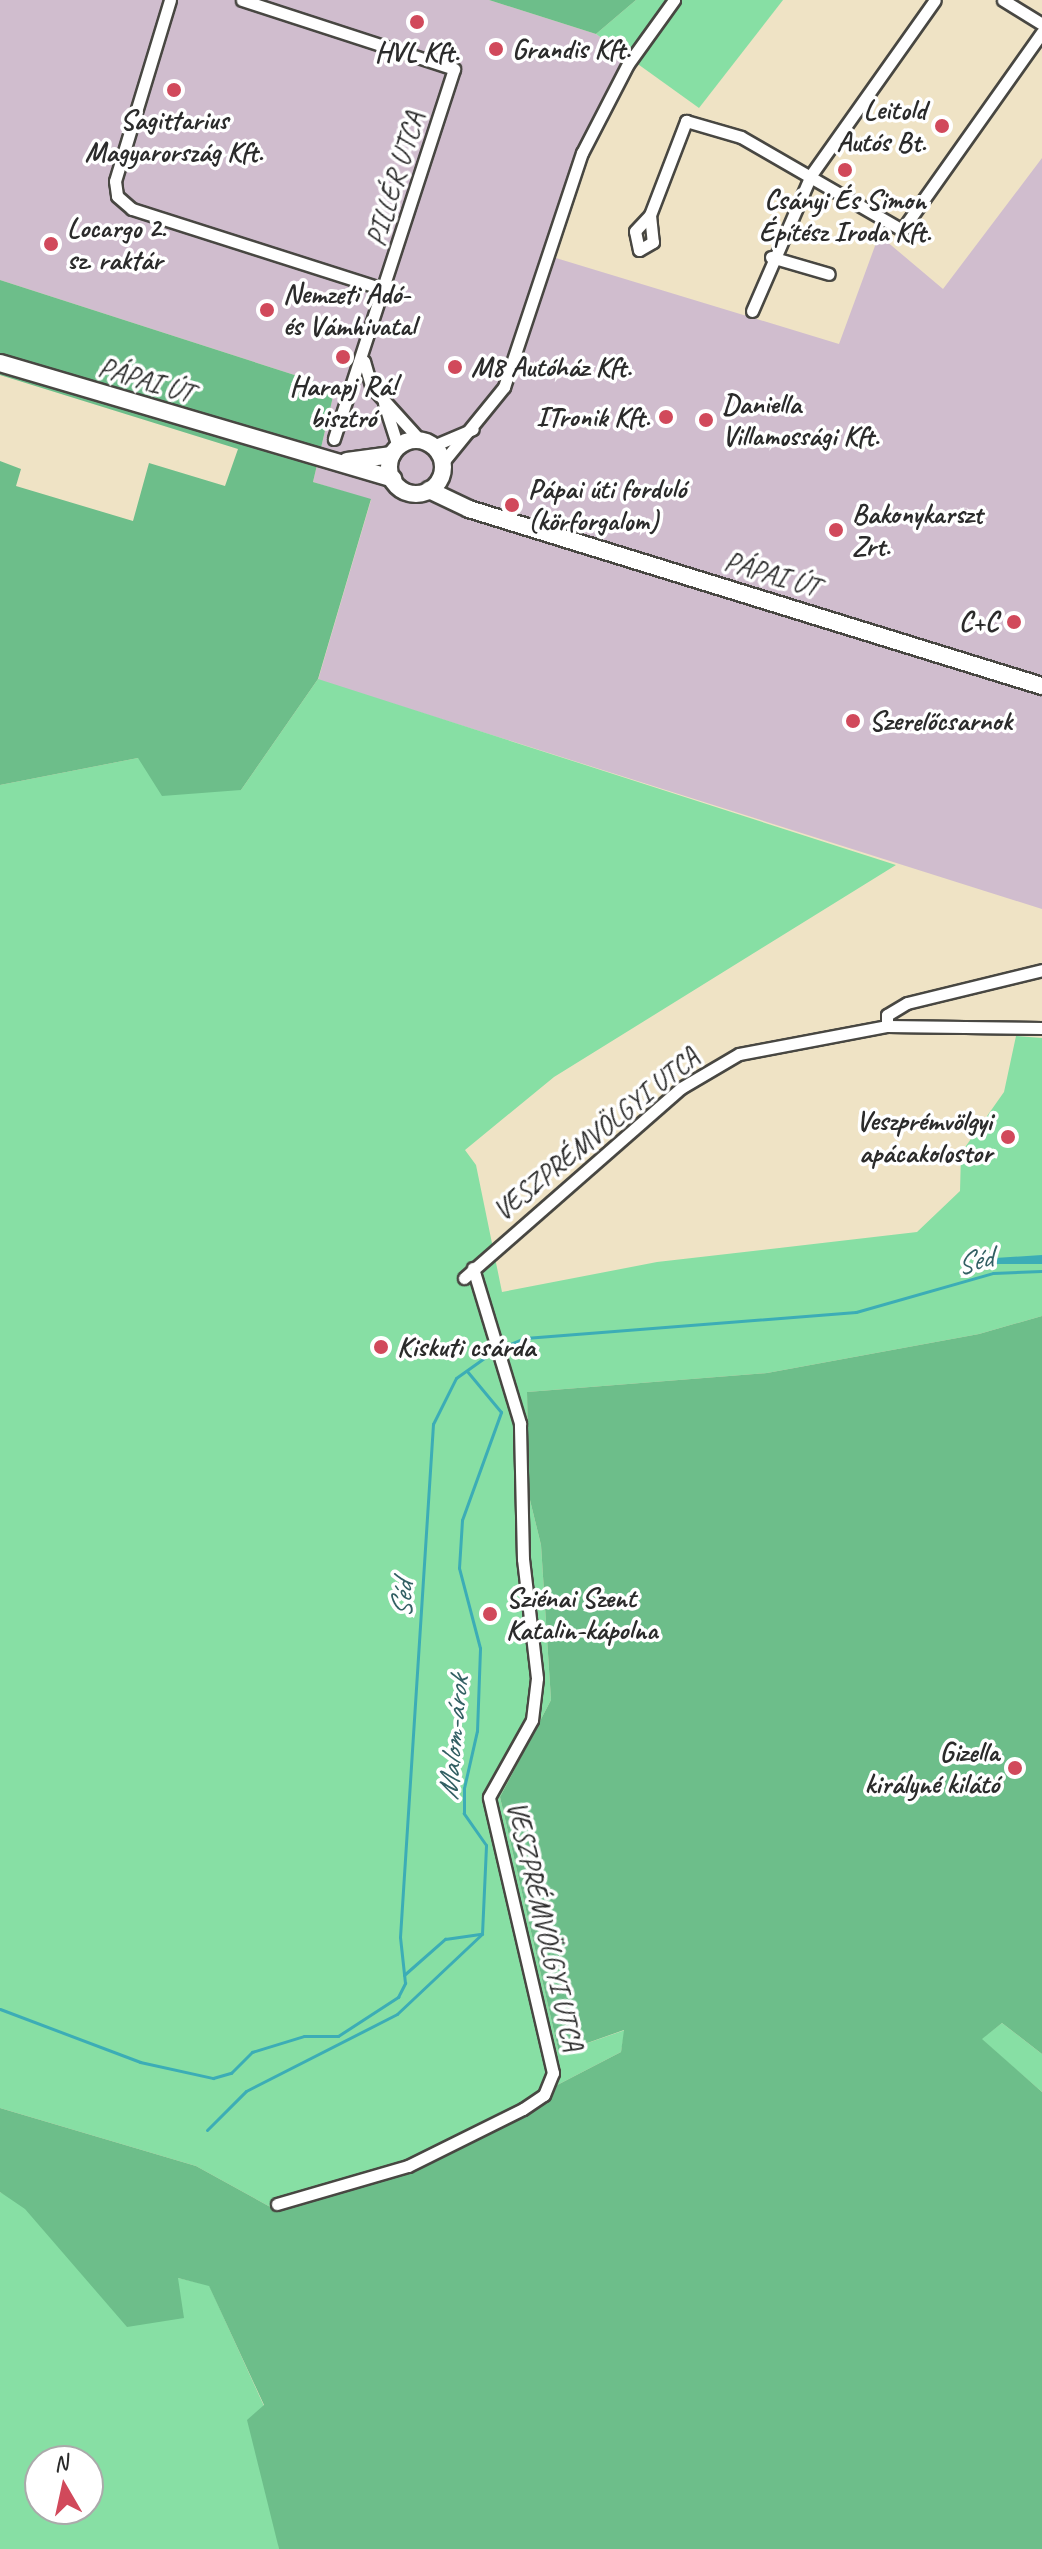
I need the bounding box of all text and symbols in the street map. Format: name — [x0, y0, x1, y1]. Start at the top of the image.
marker: HVL Kft. — [408, 13, 426, 31]
place label: Grandis Kft. — [512, 32, 630, 66]
place label: HVL Kft. — [375, 35, 459, 69]
marker: Grandis Kft. — [487, 40, 505, 58]
marker: Sagittarius Magyarország Kft. — [165, 81, 183, 99]
place label: Leitold Autós Bt. — [836, 93, 926, 159]
place label: Sagittarius Magyarország Kft. — [85, 103, 263, 169]
street label: PILLÉR UTCA — [359, 108, 431, 250]
marker: Leitold Autós Bt. — [933, 117, 951, 135]
marker: Csányi És Simon Építész Iroda Kft. — [836, 161, 854, 179]
place label: Csányi És Simon Építész Iroda Kft. — [759, 183, 931, 249]
place label: Locargo 2. sz. raktár — [67, 211, 166, 277]
marker: Locargo 2. sz. raktár — [42, 235, 60, 253]
place label: Nemzeti Adó- és Vámhivatal — [283, 277, 416, 343]
marker: Nemzeti Adó- és Vámhivatal — [258, 301, 276, 319]
marker: Harapj Rá! bisztró — [334, 348, 352, 366]
street label: PÁPAI ÚT — [95, 350, 197, 410]
place label: M8 Autóház Kft. — [471, 350, 631, 384]
marker: M8 Autóház Kft. — [446, 358, 464, 376]
place label: Harapj Rá! bisztró — [290, 369, 396, 435]
place label: Daniella Villamossági Kft. — [722, 387, 879, 453]
place label: ITronik Kft. — [536, 400, 650, 434]
marker: ITronik Kft. — [657, 408, 675, 426]
marker: Daniella Villamossági Kft. — [697, 411, 715, 429]
place label: Pápai úti forduló (körforgalom) — [528, 472, 686, 538]
marker: Pápai úti forduló (körforgalom) — [503, 496, 521, 514]
place label: Bakonykarszt Zrt. — [852, 497, 982, 563]
marker: Bakonykarszt Zrt. — [827, 521, 845, 539]
street label: PÁPAI ÚT — [721, 544, 823, 604]
place label: C+C — [959, 605, 998, 639]
marker: C+C — [1005, 613, 1023, 631]
place label: Szerelőcsarnok — [869, 704, 1012, 738]
marker: Szerelőcsarnok — [844, 712, 862, 730]
street label: VESZPRÉMVÖLGYI UTCA — [486, 1040, 706, 1228]
place label: Veszprémvölgyi apácakolostor — [856, 1104, 992, 1170]
marker: Veszprémvölgyi apácakolostor — [999, 1128, 1017, 1146]
water label: Séd — [952, 1239, 996, 1283]
place label: Kiskuti csárda — [397, 1330, 535, 1364]
marker: Kiskuti csárda — [372, 1338, 390, 1356]
water label: Séd — [383, 1581, 421, 1619]
place label: Sziénai Szent Katalin-kápolna — [506, 1581, 658, 1647]
marker: Sziénai Szent Katalin-kápolna — [481, 1605, 499, 1623]
water label: Malom-árok — [430, 1675, 476, 1801]
place label: Gizella királyné kilátó — [865, 1735, 999, 1801]
marker: Gizella királyné kilátó — [1006, 1759, 1024, 1777]
street label: VESZPRÉMVÖLGYI UTCA — [500, 1797, 590, 2055]
north arrow — [24, 2445, 104, 2525]
text: N — [52, 2448, 69, 2478]

